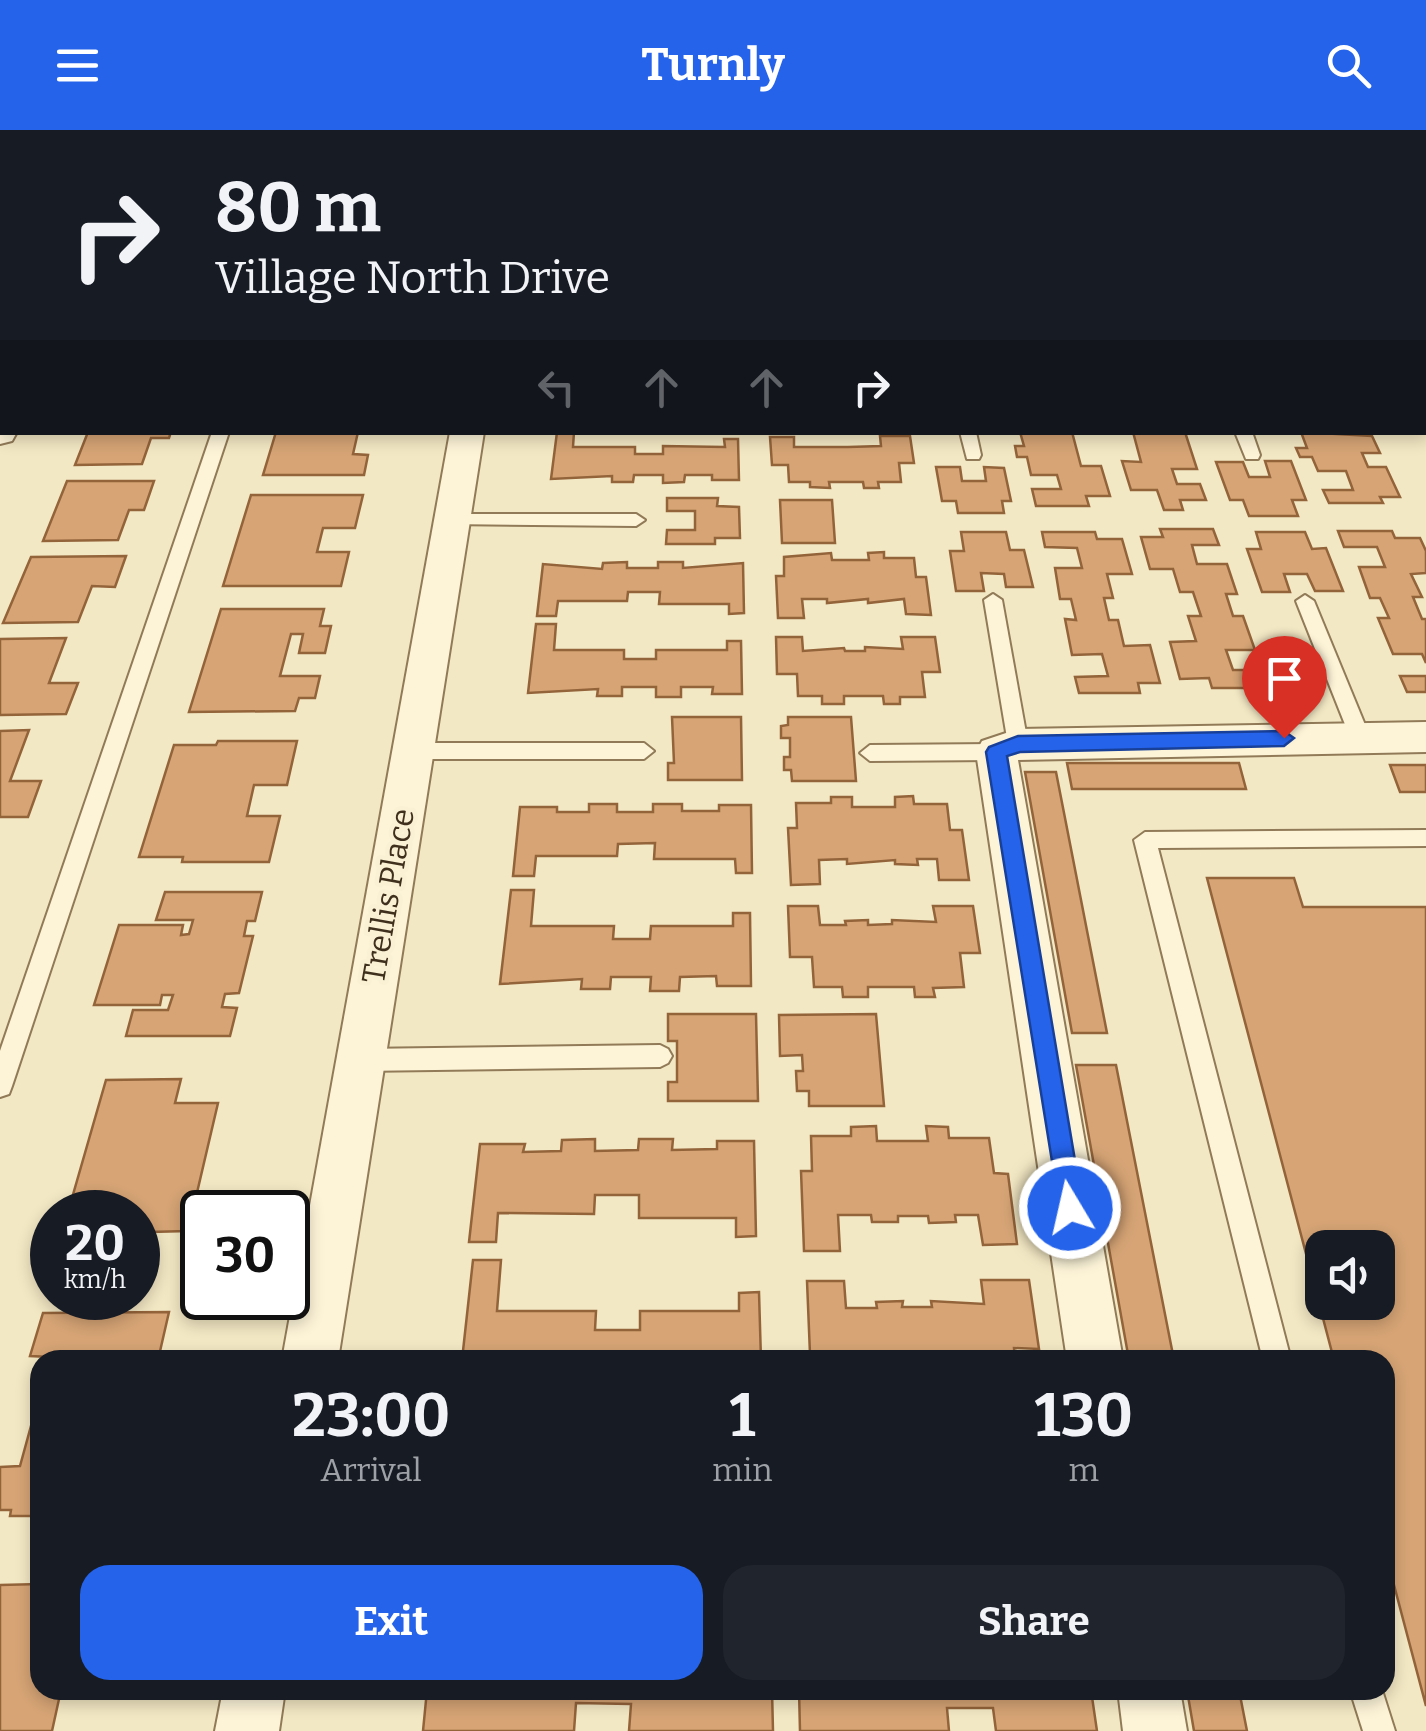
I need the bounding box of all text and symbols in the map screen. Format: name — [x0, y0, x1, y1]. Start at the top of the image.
icon: menu — [50, 38, 105, 93]
text: Turnly — [641, 38, 785, 92]
icon: search — [1321, 38, 1376, 93]
text: 80 m — [215, 166, 381, 250]
icon: right — [50, 170, 180, 300]
text: Village North Drive — [215, 251, 610, 305]
icon: left — [529, 360, 584, 415]
icon: ahead — [634, 360, 689, 415]
icon: ahead — [739, 360, 794, 415]
icon: right — [844, 360, 899, 415]
pin — [1242, 636, 1327, 739]
icon: arrive — [1257, 651, 1312, 706]
street label: Trellis Place — [354, 806, 422, 986]
position arrow — [1018, 1156, 1122, 1260]
speed limit sign: 30 — [180, 1190, 310, 1320]
text: 20 — [65, 1213, 125, 1273]
map controls — [1305, 1230, 1395, 1320]
button: sound — [1305, 1230, 1395, 1320]
text: km/h — [64, 1265, 126, 1295]
text: 23:00 — [292, 1380, 450, 1452]
text: 1 — [729, 1380, 755, 1452]
text: 130 — [1034, 1380, 1133, 1452]
text: Arrival — [320, 1451, 422, 1489]
text: min — [712, 1451, 773, 1489]
text: m — [1069, 1451, 1099, 1489]
button: Exit — [80, 1565, 703, 1680]
button: Share — [723, 1565, 1345, 1680]

